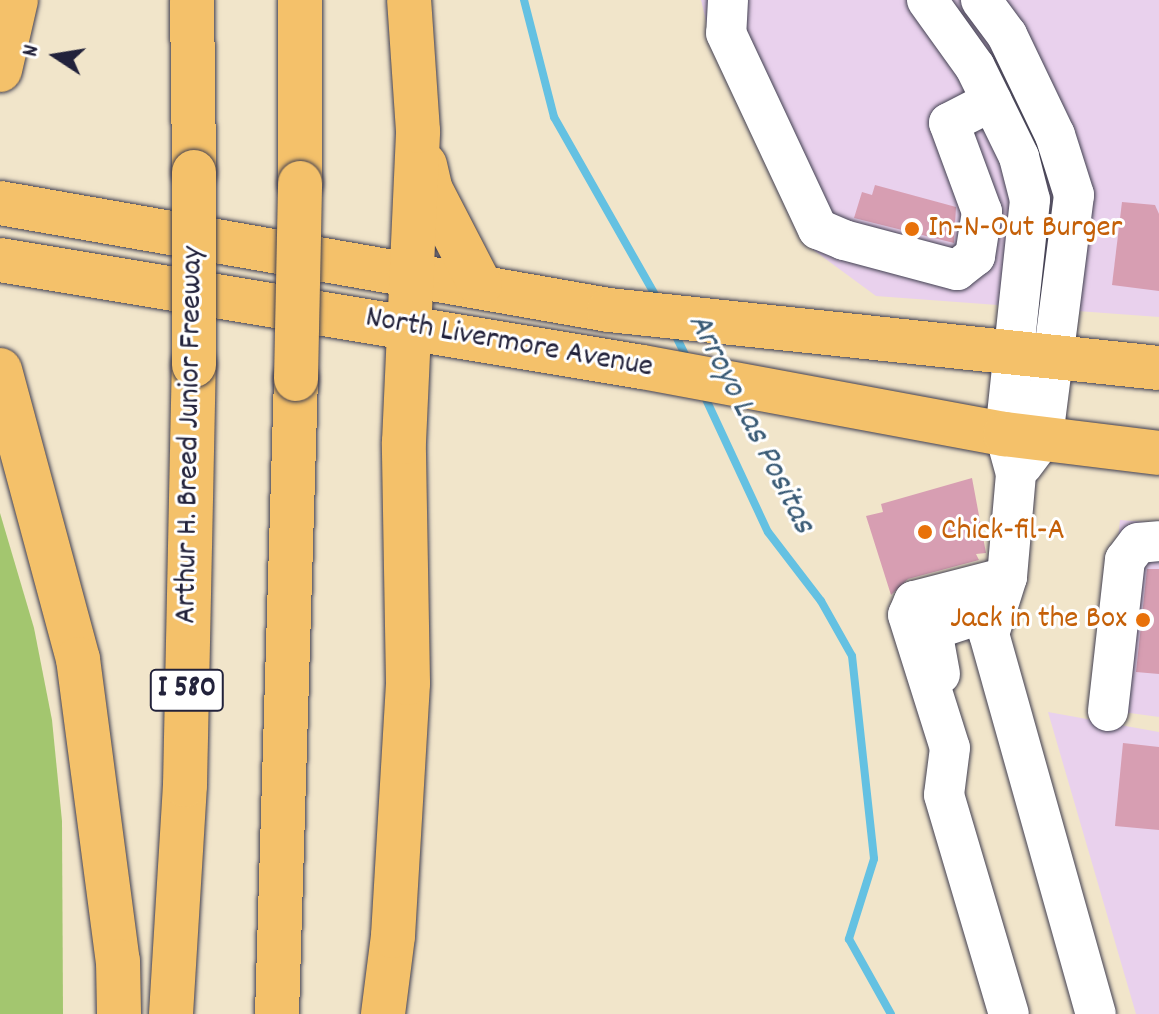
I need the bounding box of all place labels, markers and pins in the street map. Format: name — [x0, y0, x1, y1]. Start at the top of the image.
place label: In-N-Out Burger — [928, 210, 1122, 248]
marker: In-N-Out Burger — [903, 220, 921, 238]
place label: Chick-fil-A — [941, 513, 1065, 551]
marker: Chick-fil-A — [916, 523, 934, 541]
place label: Jack in the Box — [950, 601, 1127, 639]
marker: Jack in the Box — [1134, 611, 1152, 629]

